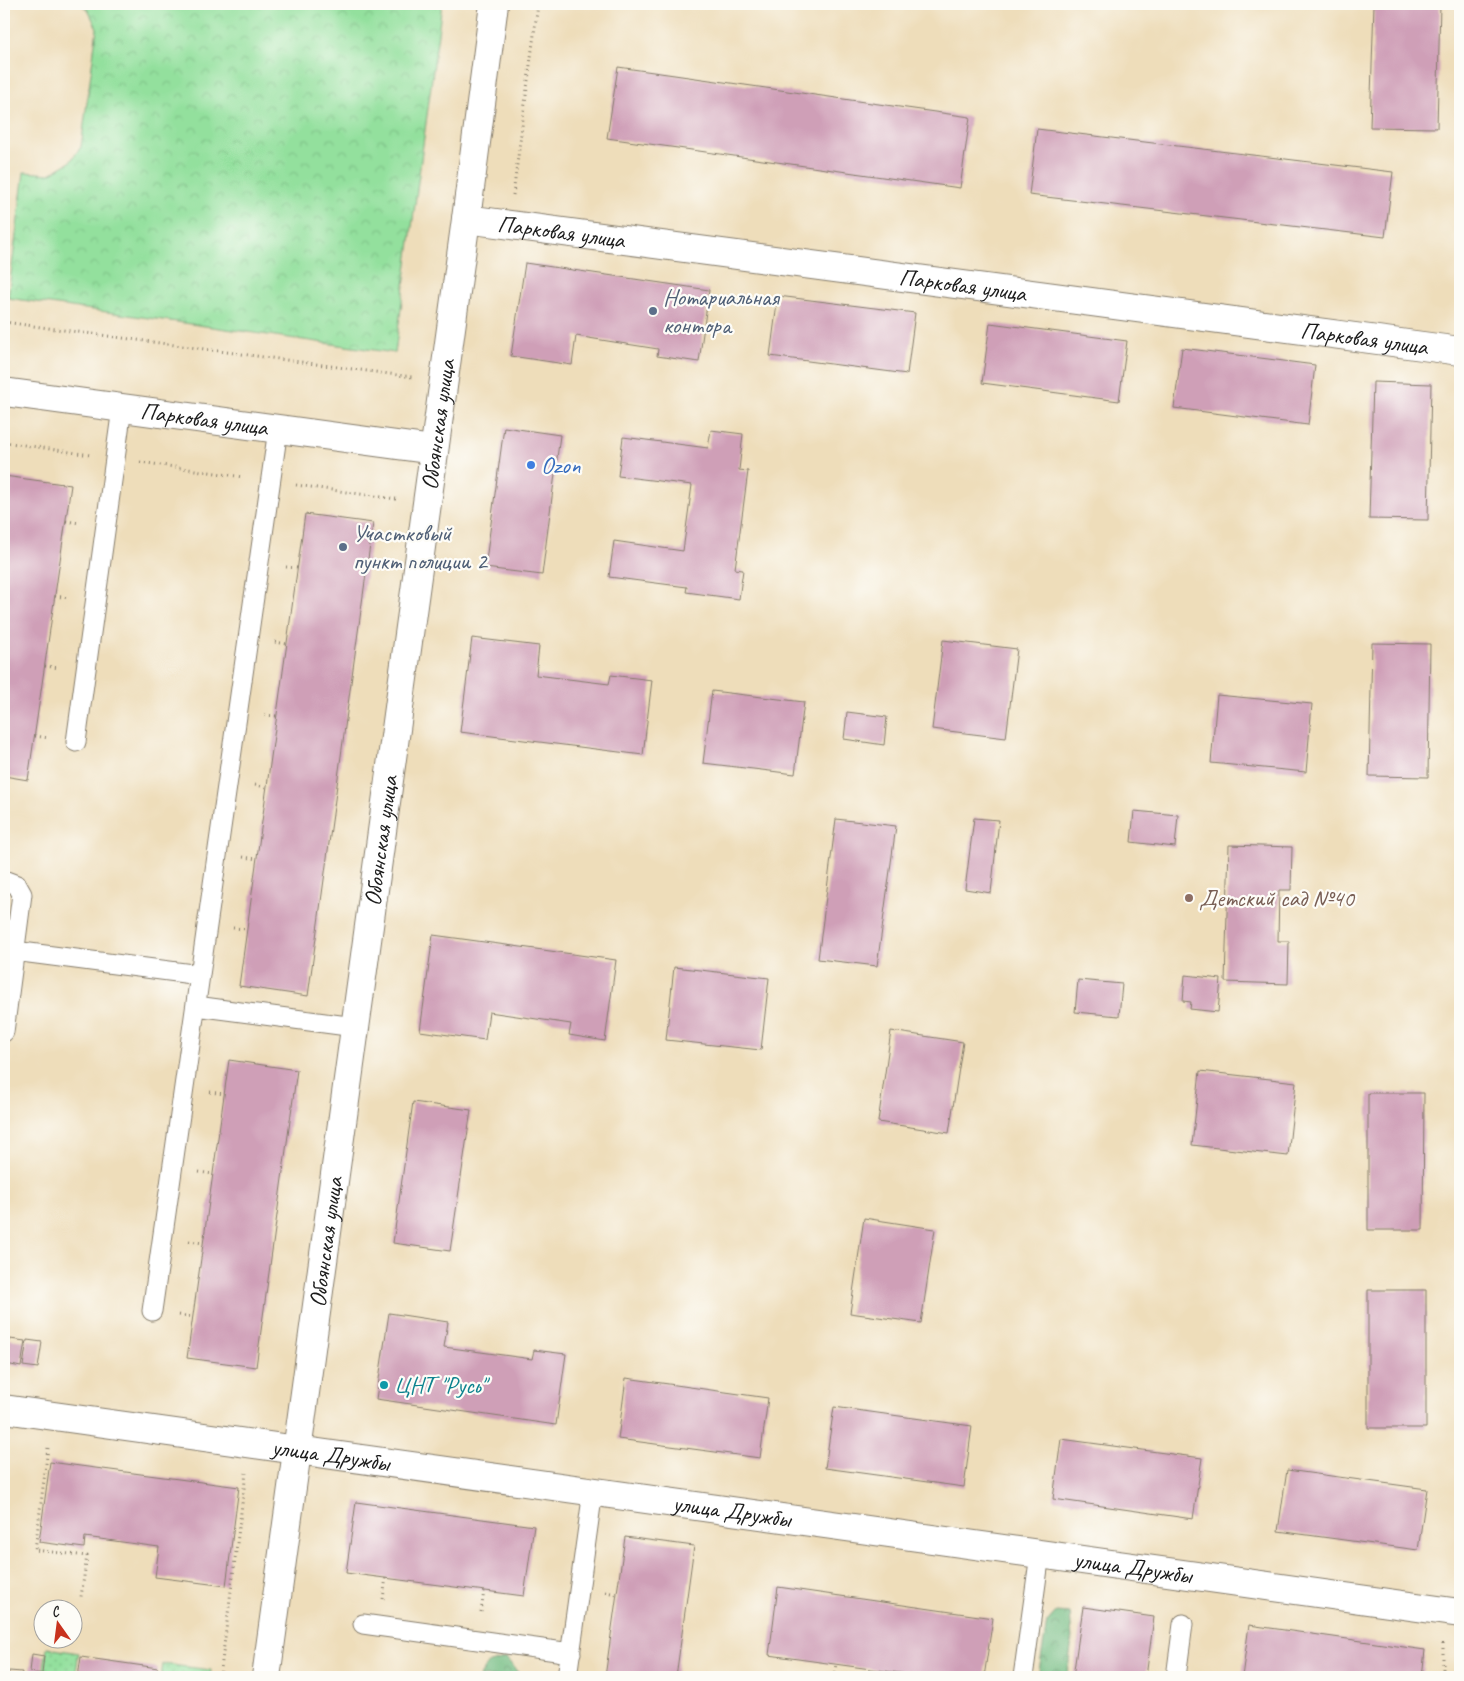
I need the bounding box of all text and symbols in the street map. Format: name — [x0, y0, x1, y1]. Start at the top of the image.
street label: Парковая улица — [496, 208, 628, 255]
street label: Парковая улица — [897, 262, 1030, 308]
place label: Нотариальная контора — [663, 282, 780, 340]
marker: Нотариальная контора — [647, 305, 659, 317]
street label: Парковая улица — [1299, 315, 1431, 362]
street label: Обоянская улица — [414, 356, 462, 492]
street label: Парковая улица — [139, 396, 271, 443]
place label: Ozon — [541, 450, 581, 480]
marker: Ozon — [525, 459, 537, 471]
place label: Участковый пункт полиции 2 — [353, 518, 489, 576]
marker: Участковый пункт полиции 2 — [337, 541, 349, 553]
street label: Обоянская улица — [357, 772, 405, 908]
place label: Детский сад №40 — [1199, 883, 1356, 913]
marker: Детский сад №40 — [1183, 892, 1195, 904]
street label: Обоянская улица — [302, 1174, 350, 1309]
place label: ЦНТ "Русь" — [394, 1370, 491, 1400]
marker: ЦНТ "Русь" — [378, 1379, 390, 1391]
street label: улица Дружбы — [268, 1431, 394, 1478]
street label: улица Дружбы — [669, 1488, 795, 1534]
street label: улица Дружбы — [1070, 1544, 1196, 1591]
north arrow — [32, 1598, 82, 1648]
text: С — [50, 1602, 62, 1621]

